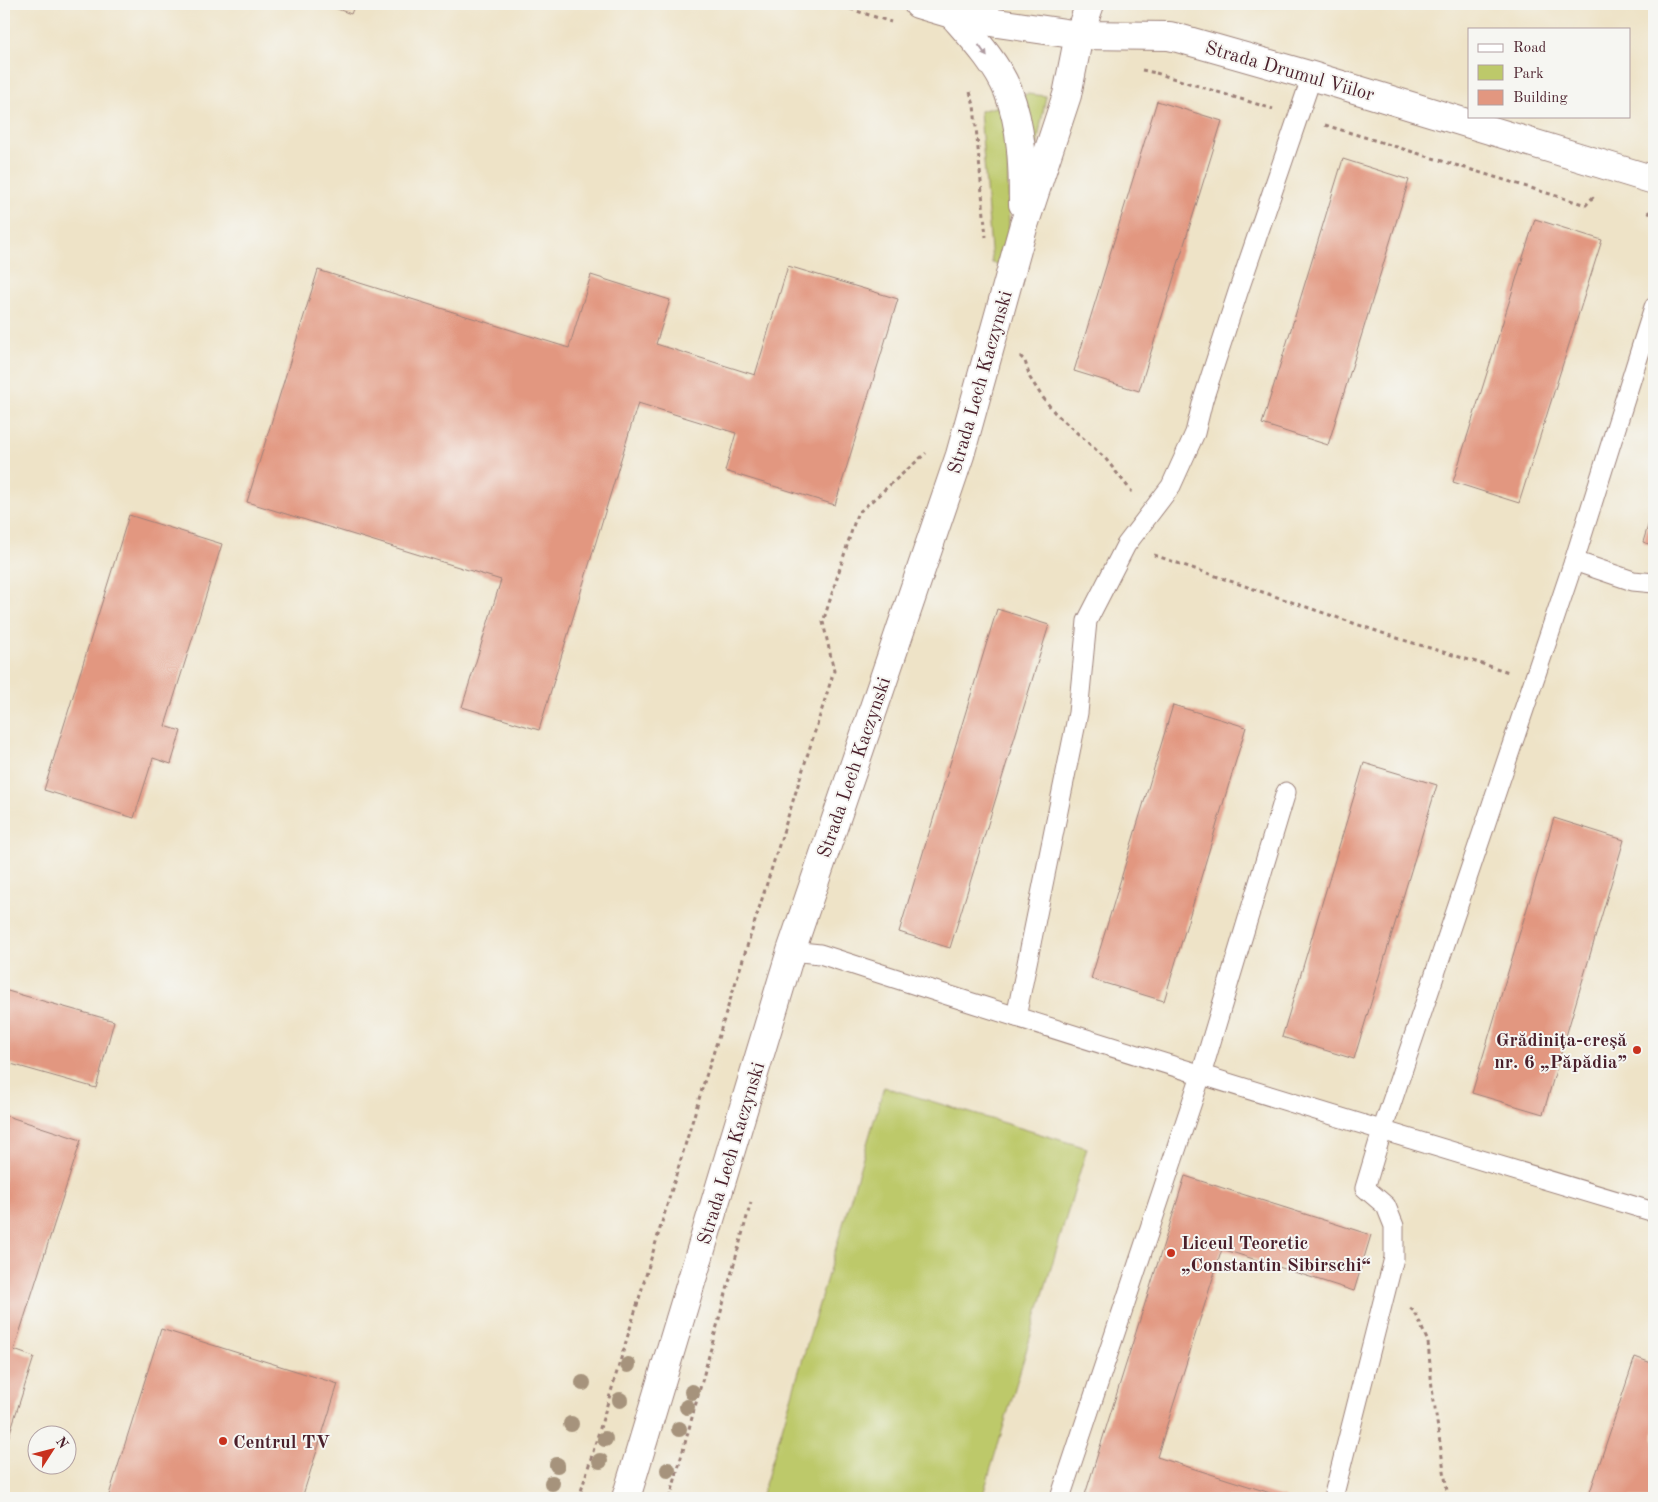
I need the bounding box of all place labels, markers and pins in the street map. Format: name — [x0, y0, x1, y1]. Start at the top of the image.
place label: Grădinița-creșă nr. 6 „Păpădia” — [1494, 1032, 1627, 1073]
marker: Grădinița-creșă nr. 6 „Păpădia” — [1631, 1044, 1643, 1056]
place label: Liceul Teoretic „Constantin Sibirschi“ — [1181, 1235, 1371, 1276]
marker: Liceul Teoretic „Constantin Sibirschi“ — [1165, 1247, 1177, 1259]
place label: Centrul TV — [233, 1434, 330, 1453]
marker: Centrul TV — [217, 1435, 229, 1447]

